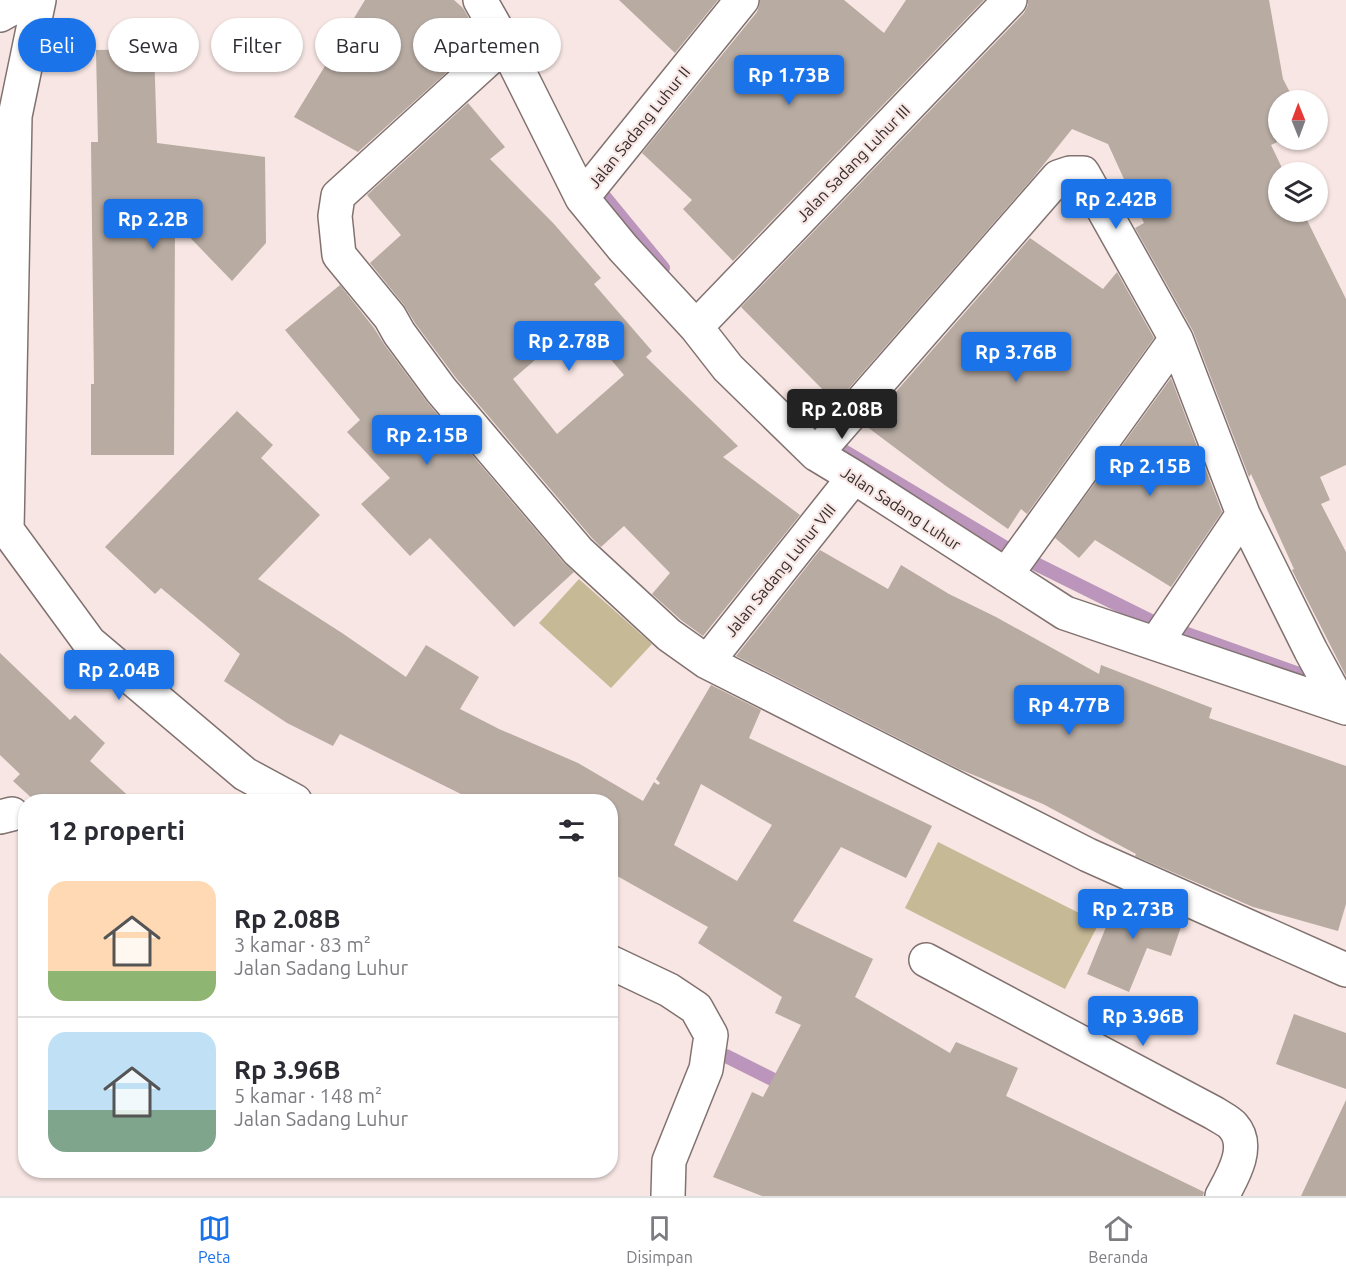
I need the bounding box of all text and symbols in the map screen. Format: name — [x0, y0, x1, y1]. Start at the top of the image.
chip: Beli — [18, 18, 96, 72]
chip: Sewa — [108, 18, 199, 72]
chip: Filter — [211, 18, 303, 72]
chip: Baru — [315, 18, 401, 72]
chip: Apartemen — [413, 18, 561, 72]
pin: Rp 1.73B — [727, 55, 851, 106]
street label: Jalan Sadang Luhur II — [584, 63, 694, 191]
text: Rp 1.73B — [748, 63, 830, 86]
north arrow — [1268, 90, 1328, 150]
map controls — [1268, 90, 1328, 222]
street label: Jalan Sadang Luhur III — [793, 101, 913, 225]
button: layers — [1268, 162, 1328, 222]
pin: Rp 2.42B — [1054, 179, 1178, 230]
text: Rp 2.42B — [1075, 187, 1157, 210]
pin: Rp 2.2B — [98, 199, 208, 250]
text: Rp 2.2B — [118, 207, 188, 230]
pin: Rp 2.78B — [507, 321, 631, 372]
text: Rp 2.78B — [528, 329, 610, 352]
pin: Rp 3.76B — [954, 332, 1078, 383]
text: Rp 3.76B — [975, 340, 1057, 363]
pin: Rp 2.08B — [780, 389, 904, 440]
text: Rp 2.08B — [801, 397, 883, 420]
pin: Rp 2.15B — [365, 415, 489, 466]
text: Rp 2.15B — [386, 423, 468, 446]
pin: Rp 2.15B — [1088, 446, 1212, 497]
text: Rp 2.15B — [1109, 454, 1191, 477]
street label: Jalan Sadang Luhur — [838, 463, 964, 553]
street label: Jalan Sadang Luhur VIII — [721, 500, 839, 640]
pin: Rp 2.04B — [57, 650, 181, 701]
text: Rp 2.04B — [78, 658, 160, 681]
pin: Rp 4.77B — [1007, 685, 1131, 736]
text: Rp 4.77B — [1028, 693, 1110, 716]
icon: filters — [555, 814, 588, 847]
text: 12 properti — [48, 816, 185, 845]
pin: Rp 2.73B — [1071, 889, 1195, 940]
text: Rp 2.73B — [1092, 897, 1174, 920]
text: Rp 2.08B — [234, 904, 340, 933]
icon: home — [96, 905, 168, 977]
text: 3 kamar · 83 m² — [234, 933, 371, 956]
text: Jalan Sadang Luhur — [234, 956, 408, 979]
pin: Rp 3.96B — [1081, 996, 1205, 1047]
text: Rp 3.96B — [1102, 1004, 1184, 1027]
text: Rp 3.96B — [234, 1055, 340, 1084]
icon: home — [96, 1056, 168, 1128]
text: 5 kamar · 148 m² — [234, 1084, 382, 1107]
text: Jalan Sadang Luhur — [234, 1107, 408, 1130]
tab: Peta — [198, 1212, 231, 1266]
tab: Disimpan — [626, 1212, 693, 1266]
tab: Beranda — [1088, 1212, 1148, 1266]

